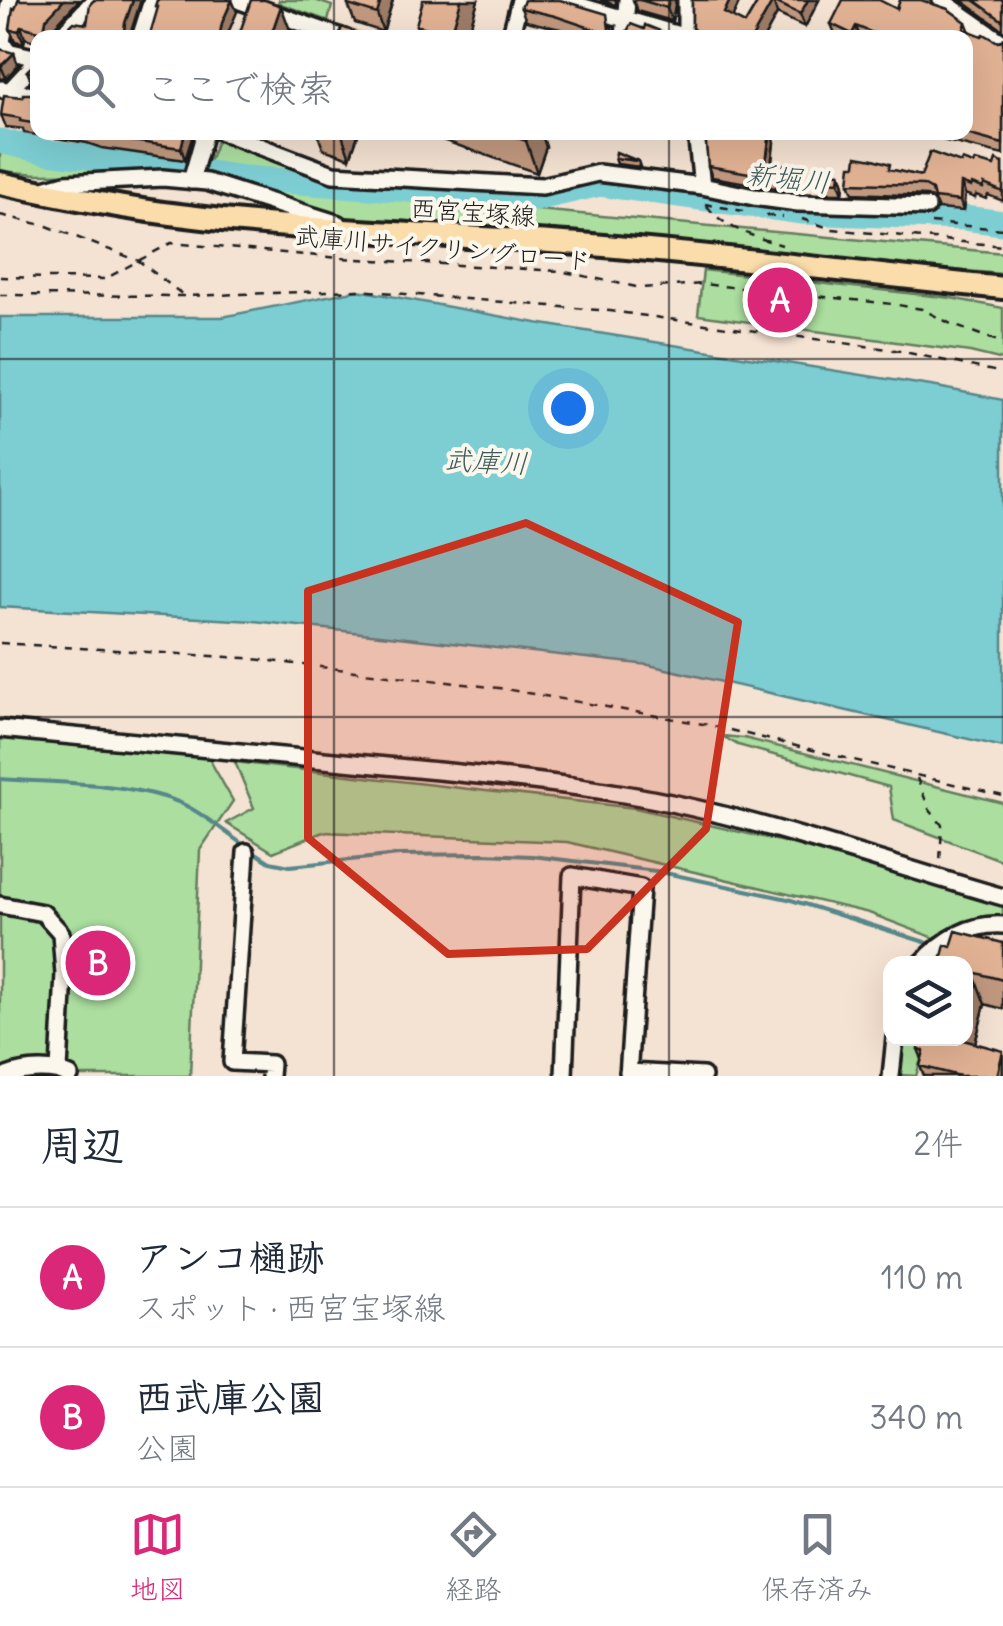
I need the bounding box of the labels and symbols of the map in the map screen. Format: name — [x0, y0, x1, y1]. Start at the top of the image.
water label: 新堀川 — [744, 156, 832, 200]
street label: 西宮宝塚線 — [410, 192, 536, 232]
street label: 武庫川サイクリングロード — [293, 219, 593, 277]
pin: A — [748, 262, 812, 338]
your location — [543, 383, 594, 434]
water label: 武庫川 — [443, 441, 529, 481]
pin: B — [66, 926, 130, 1000]

